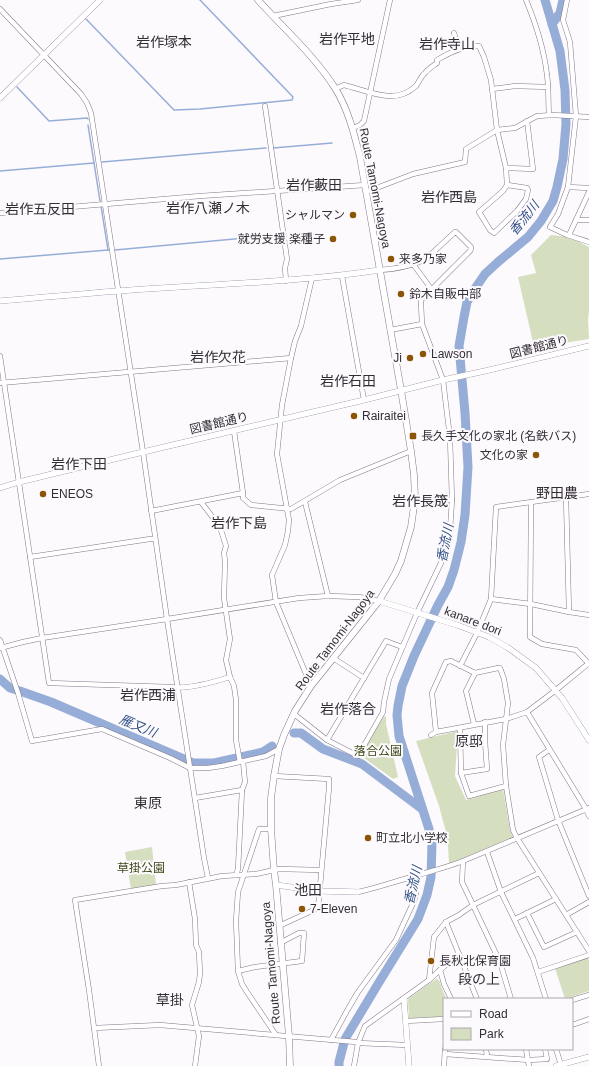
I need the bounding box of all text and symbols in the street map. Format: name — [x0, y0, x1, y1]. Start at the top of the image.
district label: 岩作平地 — [319, 31, 375, 47]
district label: 岩作塚本 — [136, 34, 192, 50]
district label: 岩作寺山 — [419, 36, 475, 52]
street label: Route Tamomi-Nagoya — [356, 127, 394, 250]
district label: 岩作藪田 — [286, 177, 342, 193]
district label: 岩作西島 — [421, 189, 477, 205]
water label: 香流川 — [506, 197, 543, 238]
district label: 岩作八瀬ノ木 — [166, 200, 250, 216]
district label: 岩作五反田 — [5, 201, 75, 217]
place label: シャルマン — [285, 208, 345, 222]
marker: シャルマン — [348, 210, 358, 220]
place label: 就労支援 楽種子 — [238, 232, 325, 246]
marker: 就労支援 楽種子 — [328, 234, 338, 244]
place label: 来多乃家 — [399, 252, 447, 266]
marker: 来多乃家 — [386, 254, 396, 264]
place label: 鈴木自販中部 — [409, 287, 481, 301]
marker: 鈴木自販中部 — [396, 289, 406, 299]
street label: 図書館通り — [508, 333, 570, 361]
place label: Lawson — [431, 347, 472, 361]
district label: 岩作欠花 — [190, 349, 246, 365]
marker: Lawson — [418, 349, 428, 359]
place label: Ji — [393, 351, 402, 365]
marker: Ji — [405, 353, 415, 363]
district label: 岩作石田 — [320, 373, 376, 389]
street label: 図書館通り — [188, 409, 250, 437]
place label: Rairaitei — [362, 409, 406, 423]
marker: Rairaitei — [349, 411, 359, 421]
place label: 長久手文化の家北 (名鉄バス) — [421, 429, 576, 443]
marker: 長久手文化の家北 (名鉄バス) — [408, 431, 418, 441]
place label: 文化の家 — [480, 448, 528, 462]
marker: 文化の家 — [531, 450, 541, 460]
district label: 岩作下田 — [51, 456, 107, 472]
district label: 野田農 — [536, 485, 578, 501]
place label: ENEOS — [51, 487, 93, 501]
marker: ENEOS — [38, 489, 48, 499]
district label: 岩作長筬 — [392, 493, 448, 509]
district label: 岩作下島 — [211, 515, 267, 531]
water label: 香流川 — [434, 520, 456, 564]
street label: Route Tamomi-Nagoya — [293, 587, 378, 693]
street label: kanare dori — [442, 604, 504, 638]
district label: 岩作西浦 — [120, 687, 176, 703]
district label: 岩作落合 — [320, 701, 376, 717]
water label: 雁又川 — [117, 712, 161, 741]
district label: 原邸 — [455, 733, 483, 749]
park label: 落合公園 — [354, 744, 402, 758]
district label: 東原 — [134, 795, 162, 811]
place label: 町立北小学校 — [376, 831, 448, 845]
marker: 町立北小学校 — [363, 833, 373, 843]
park label: 草掛公園 — [117, 861, 165, 875]
water label: 香流川 — [401, 862, 425, 906]
district label: 池田 — [294, 882, 322, 898]
street label: Route Tamomi-Nagoya — [259, 901, 283, 1025]
place label: 7-Eleven — [310, 902, 357, 916]
marker: 7-Eleven — [297, 904, 307, 914]
place label: 長秋北保育園 — [439, 954, 511, 968]
marker: 長秋北保育園 — [426, 956, 436, 966]
district label: 段の上 — [458, 971, 500, 987]
district label: 草掛 — [156, 992, 184, 1008]
legend — [443, 998, 573, 1050]
text: Road — [479, 1007, 508, 1021]
text: Park — [479, 1027, 505, 1041]

